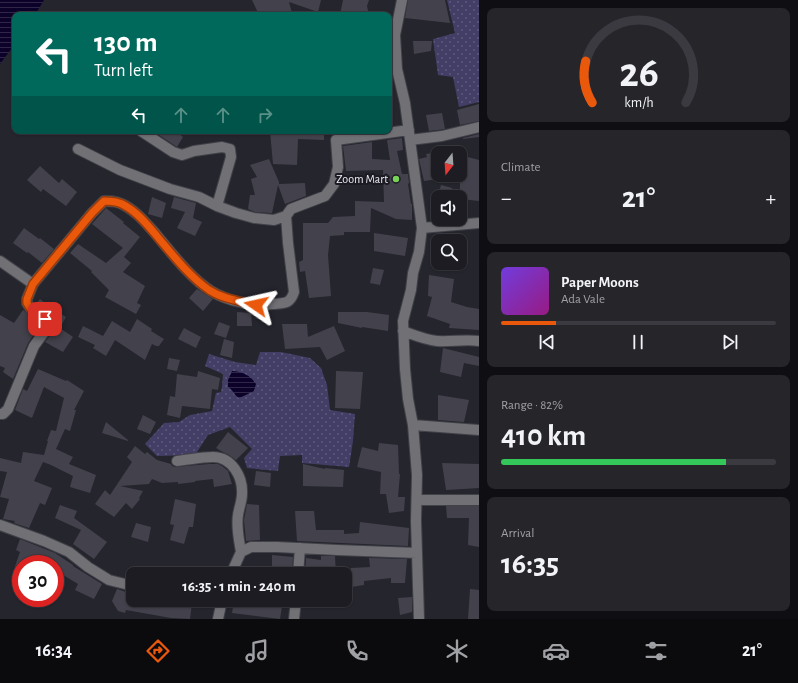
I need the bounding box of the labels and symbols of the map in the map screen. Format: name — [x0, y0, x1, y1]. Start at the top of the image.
north arrow — [431, 146, 467, 182]
place label: Zoom Mart — [336, 173, 388, 185]
marker: Zoom Mart — [391, 174, 401, 184]
position arrow — [235, 284, 277, 326]
pin — [28, 302, 62, 336]
speed limit sign: 30 — [12, 555, 64, 607]

